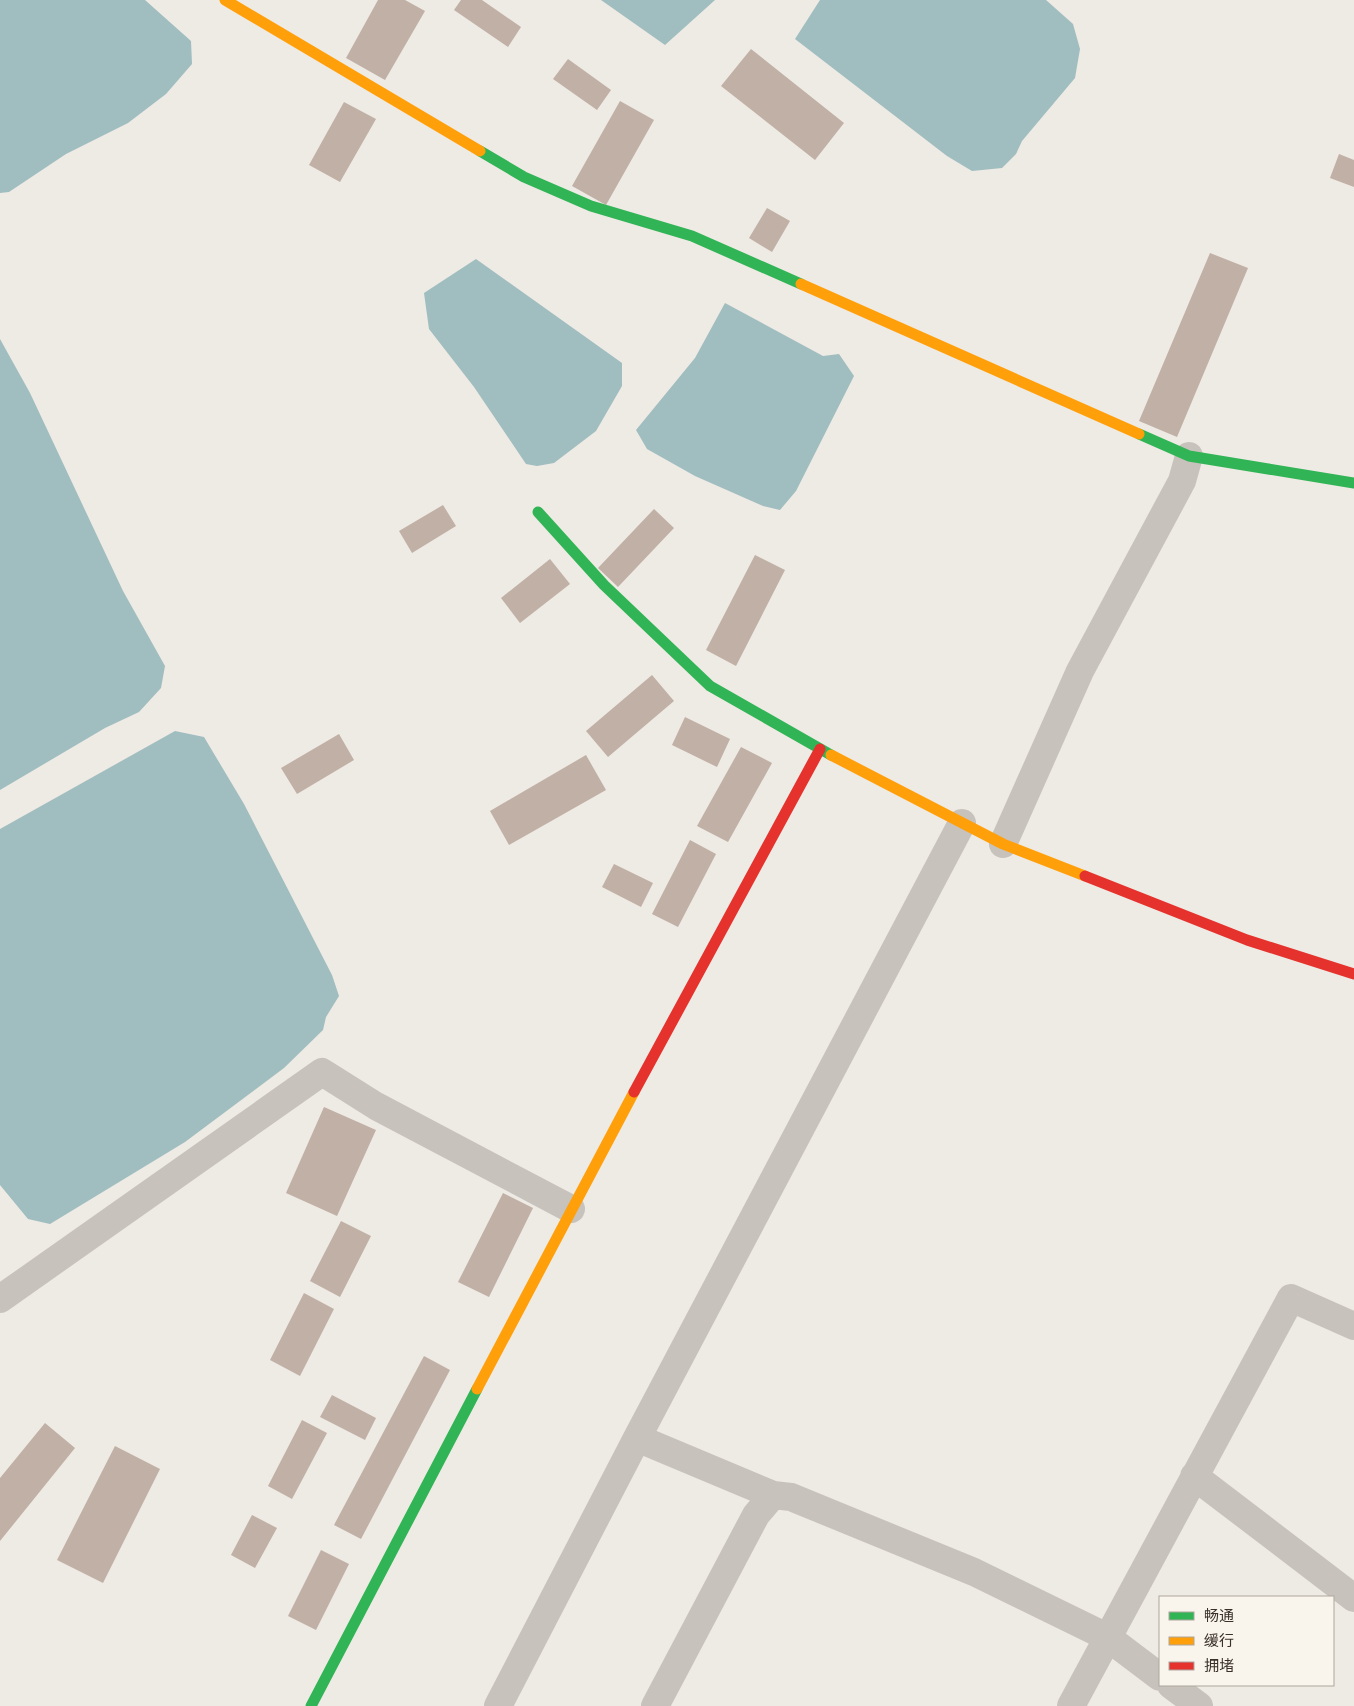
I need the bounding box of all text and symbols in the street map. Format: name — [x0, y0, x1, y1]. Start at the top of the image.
legend — [1159, 1596, 1334, 1686]
text: 畅通 — [1204, 1607, 1234, 1624]
text: 缓行 — [1204, 1632, 1234, 1649]
text: 拥堵 — [1204, 1657, 1234, 1674]

